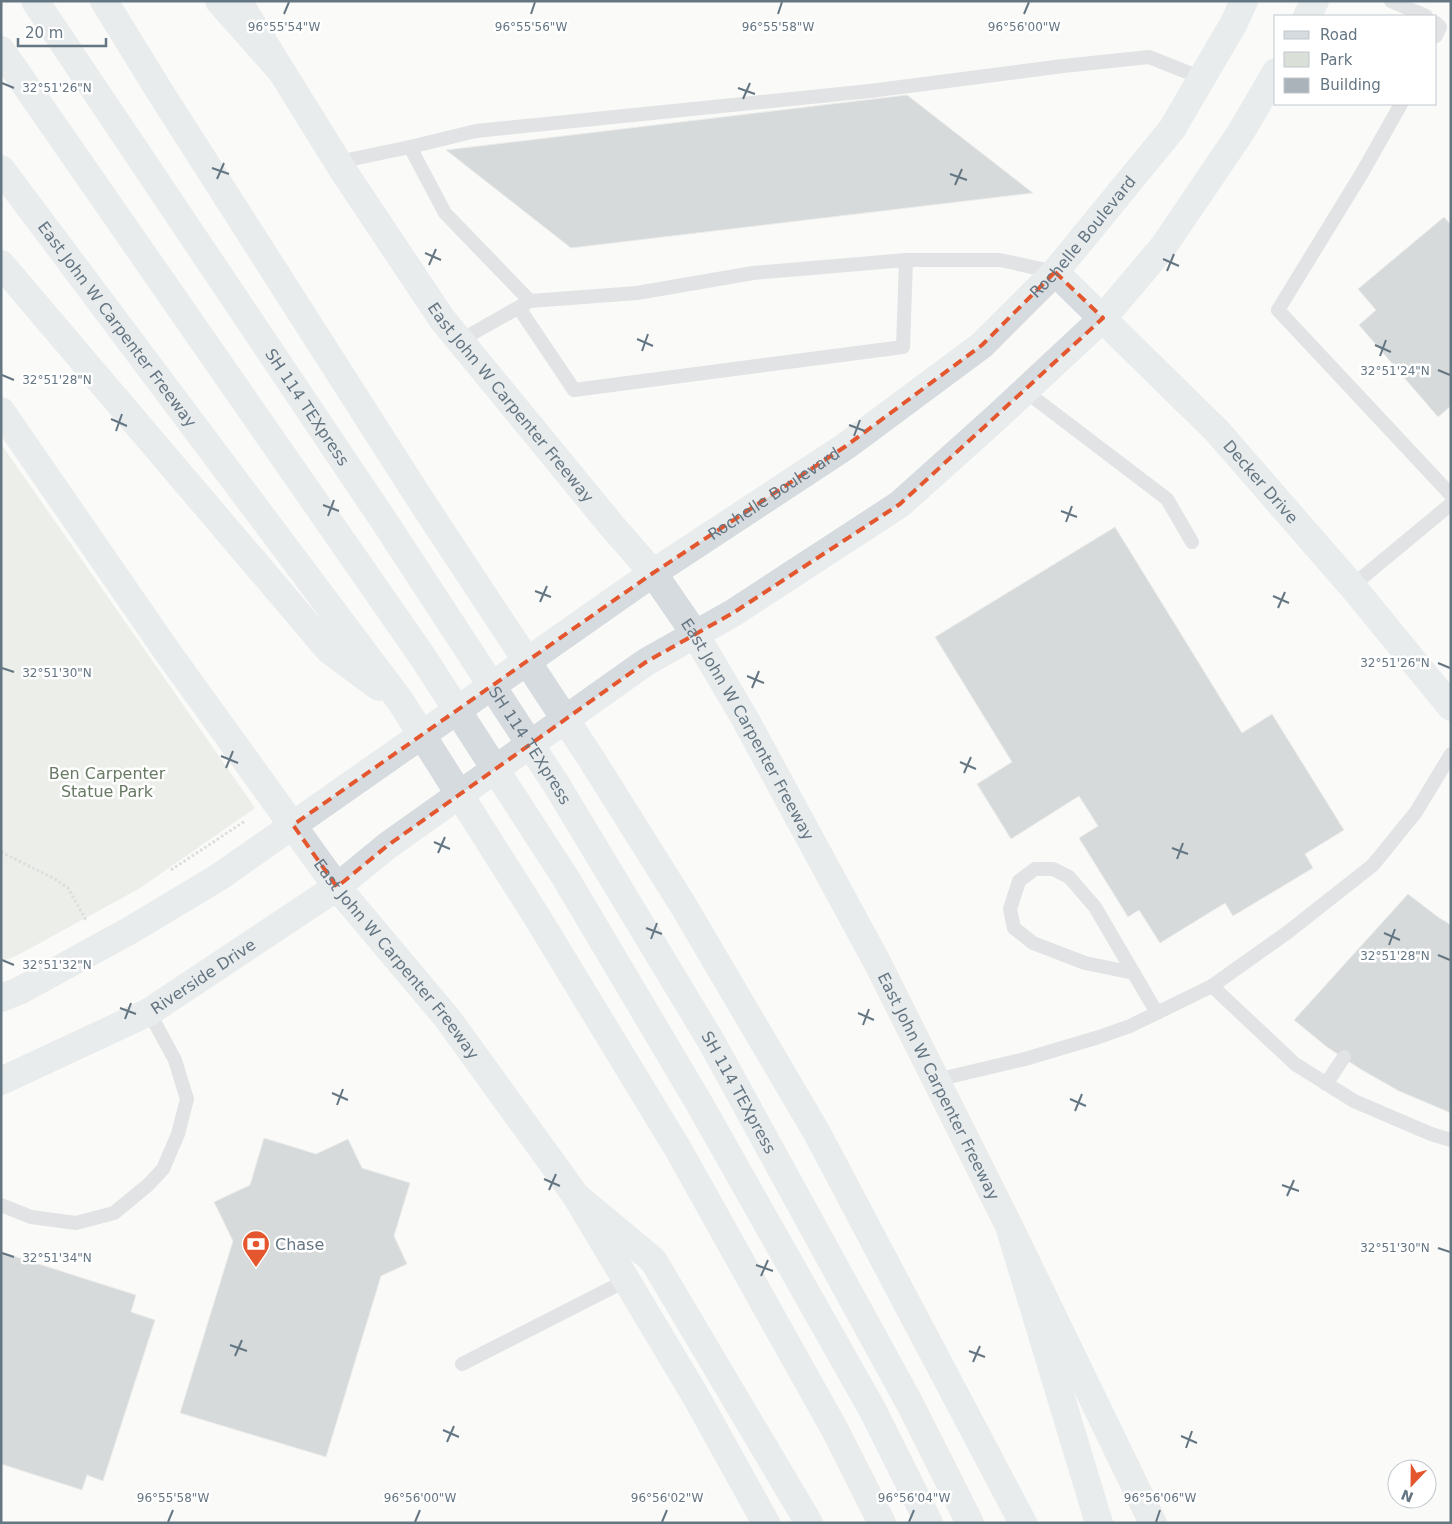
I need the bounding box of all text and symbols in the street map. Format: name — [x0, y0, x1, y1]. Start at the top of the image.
scale bar — [18, 15, 105, 47]
legend — [1274, 15, 1437, 105]
text: 96°55'54"W — [248, 20, 320, 34]
text: 96°55'56"W — [495, 20, 567, 34]
text: 96°55'58"W — [742, 20, 814, 34]
text: 96°56'00"W — [988, 20, 1060, 34]
text: 20 m — [25, 24, 63, 42]
text: Road — [1320, 26, 1358, 44]
text: Park — [1320, 51, 1353, 69]
text: Building — [1320, 76, 1381, 94]
text: 32°51'26"N — [22, 81, 92, 95]
street label: Rochelle Boulevard — [1026, 172, 1140, 302]
street label: East John W Carpenter Freeway — [34, 218, 200, 431]
street label: East John W Carpenter Freeway — [424, 299, 598, 506]
street label: SH 114 TEXpress — [261, 345, 353, 469]
text: 32°51'24"N — [1360, 364, 1430, 378]
text: 32°51'28"N — [22, 373, 92, 387]
street label: Decker Drive — [1219, 436, 1302, 527]
street label: Rochelle Boulevard — [705, 444, 843, 544]
street label: East John W Carpenter Freeway — [677, 615, 818, 844]
text: 32°51'26"N — [1360, 656, 1430, 670]
text: 32°51'30"N — [22, 666, 92, 680]
street label: SH 114 TEXpress — [485, 683, 575, 808]
park label: Ben Carpenter Statue Park — [49, 764, 166, 801]
street label: East John W Carpenter Freeway — [310, 855, 483, 1063]
street label: Riverside Drive — [147, 935, 259, 1018]
text: 32°51'28"N — [1360, 949, 1430, 963]
text: 32°51'32"N — [22, 958, 92, 972]
street label: East John W Carpenter Freeway — [874, 969, 1003, 1203]
street label: SH 114 TEXpress — [697, 1028, 780, 1157]
bank icon: Chase — [241, 1229, 271, 1268]
place label: Chase — [275, 1235, 324, 1254]
text: 32°51'30"N — [1360, 1241, 1430, 1255]
text: 32°51'34"N — [22, 1251, 92, 1265]
north arrow — [1387, 1459, 1437, 1509]
text: N — [1399, 1486, 1416, 1506]
text: 96°55'58"W — [137, 1491, 209, 1505]
text: 96°56'00"W — [384, 1491, 456, 1505]
text: 96°56'02"W — [631, 1491, 703, 1505]
text: 96°56'04"W — [878, 1491, 950, 1505]
text: 96°56'06"W — [1124, 1491, 1196, 1505]

